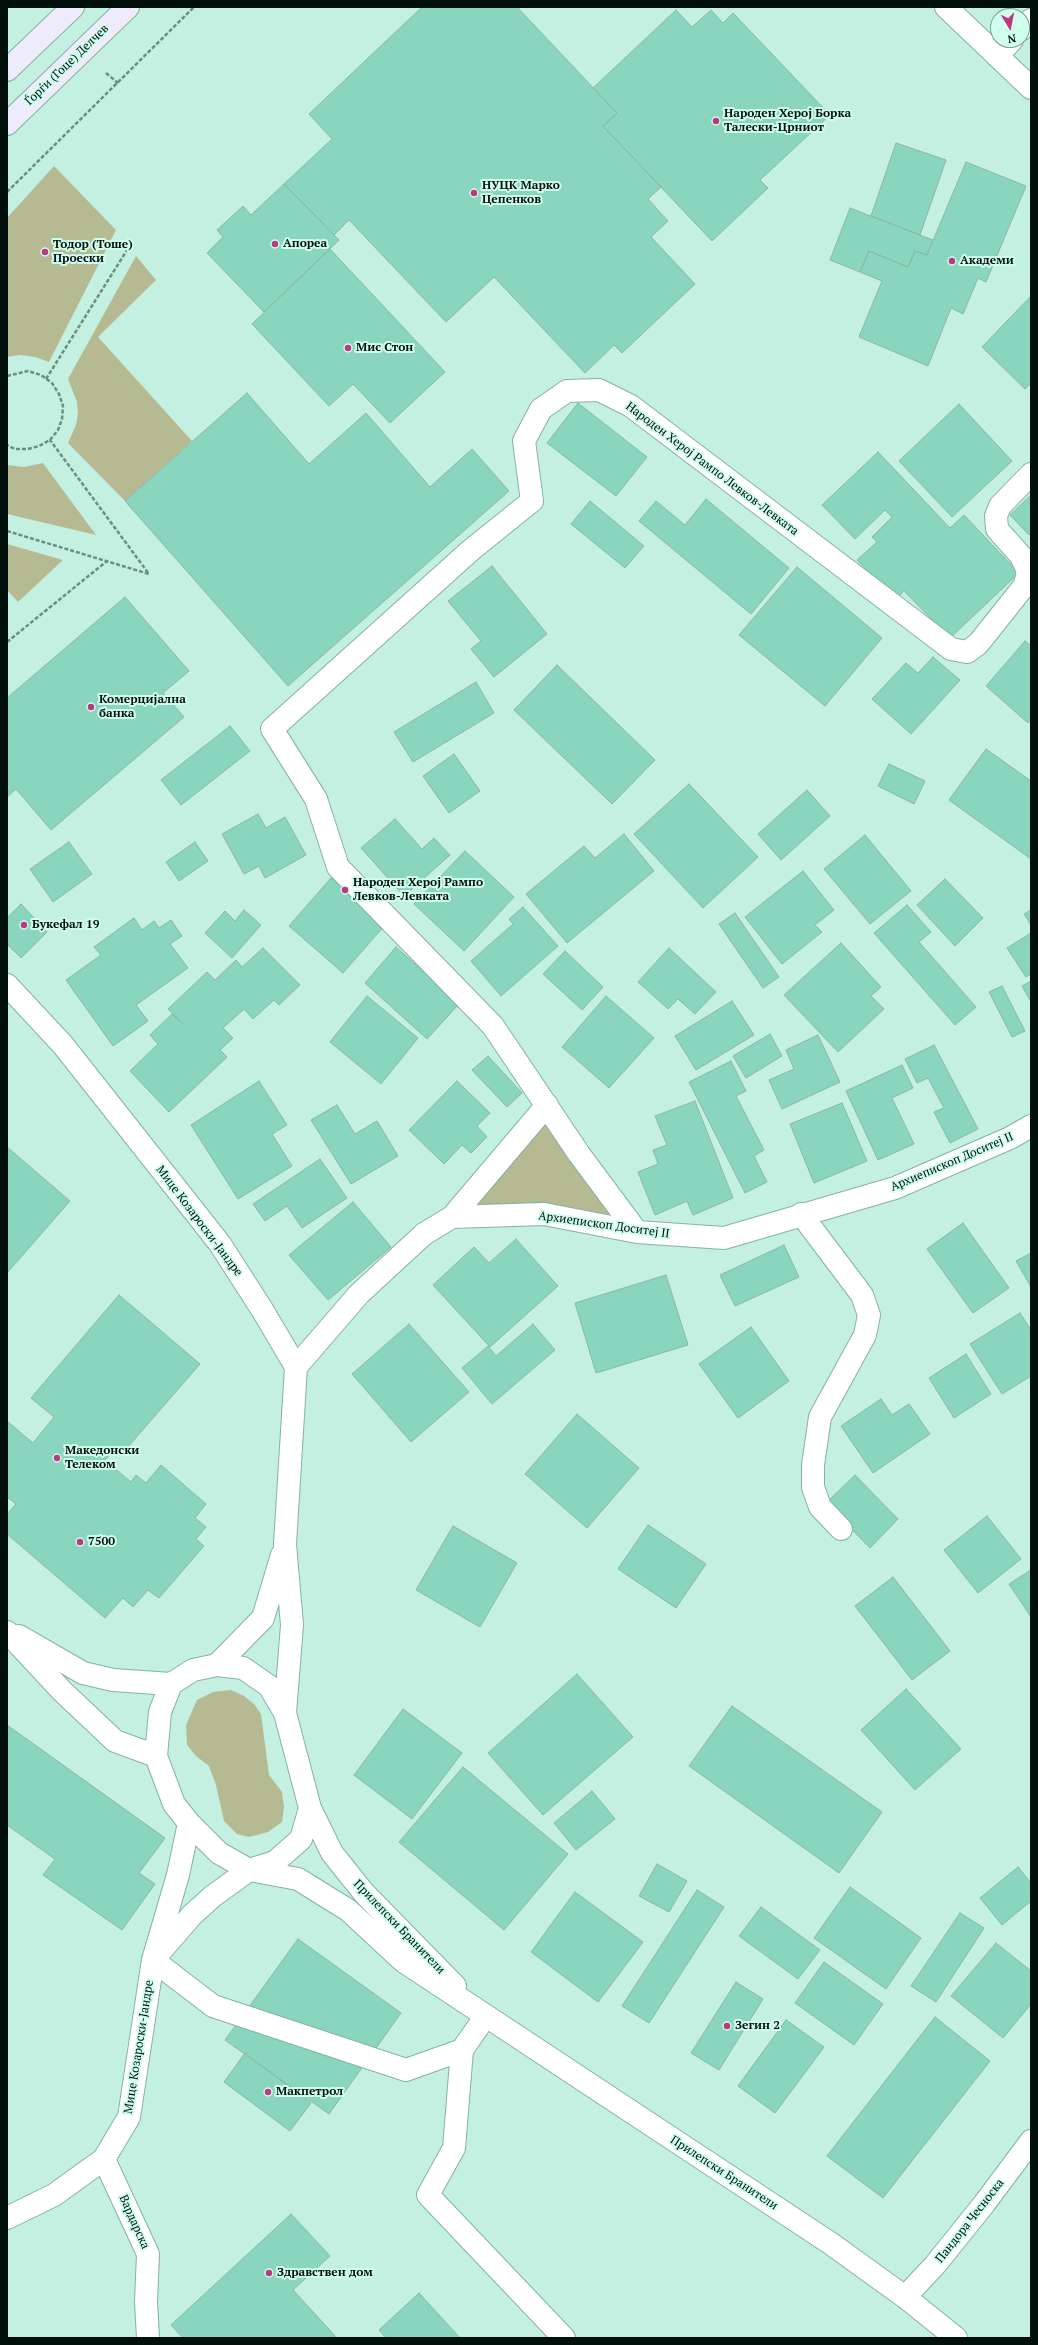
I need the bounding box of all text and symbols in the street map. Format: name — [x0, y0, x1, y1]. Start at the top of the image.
north arrow — [990, 8, 1030, 48]
street label: Ѓорѓи (Гоце) Делчев — [22, 21, 112, 109]
text: N — [1007, 31, 1017, 46]
place label: Народен Херој Борка Талески-Црниот — [724, 107, 851, 135]
marker: Народен Херој Борка Талески-Црниот — [711, 116, 721, 126]
place label: НУЦК Марко Цепенков — [482, 179, 560, 207]
marker: НУЦК Марко Цепенков — [469, 188, 479, 198]
place label: Апореа — [283, 237, 327, 251]
place label: Тодор (Тоше) Проески — [53, 238, 133, 266]
marker: Апореа — [270, 239, 280, 249]
marker: Тодор (Тоше) Проески — [40, 247, 50, 257]
place label: Академи — [960, 254, 1014, 268]
marker: Академи — [947, 256, 957, 266]
place label: Мис Стон — [356, 341, 413, 355]
marker: Мис Стон — [343, 343, 353, 353]
street label: Народен Херој Рампо Левков-Левката — [623, 399, 801, 539]
place label: Комерцијална банка — [99, 693, 186, 721]
marker: Комерцијална банка — [86, 702, 96, 712]
place label: Народен Херој Рампо Левков-Левката — [353, 876, 483, 904]
marker: Народен Херој Рампо Левков-Левката — [340, 885, 350, 895]
place label: Букефал 19 — [32, 918, 99, 932]
marker: Букефал 19 — [19, 920, 29, 930]
street label: Архиепископ Доситеј II — [888, 1130, 1016, 1194]
street label: Мице Козароски-Јандре — [153, 1163, 245, 1279]
street label: Архиепископ Доситеј II — [537, 1209, 671, 1241]
place label: Македонски Телеком — [65, 1444, 139, 1472]
marker: Македонски Телеком — [52, 1453, 62, 1463]
place label: 7500 — [88, 1535, 115, 1549]
marker: 7500 — [75, 1537, 85, 1547]
street label: Прилепски Бранители — [350, 1877, 448, 1977]
street label: Мице Козароски-Јандре — [121, 1979, 157, 2115]
place label: Зегин 2 — [735, 2019, 780, 2033]
marker: Зегин 2 — [722, 2021, 732, 2031]
place label: Макпетрол — [276, 2085, 343, 2099]
marker: Макпетрол — [263, 2087, 273, 2097]
street label: Прилепски Бранители — [668, 2133, 780, 2213]
street label: Пандора Чесноска — [933, 2176, 1007, 2266]
street label: Вардарска — [116, 2193, 152, 2251]
place label: Здравствен дом — [277, 2266, 373, 2280]
marker: Здравствен дом — [264, 2268, 274, 2278]

